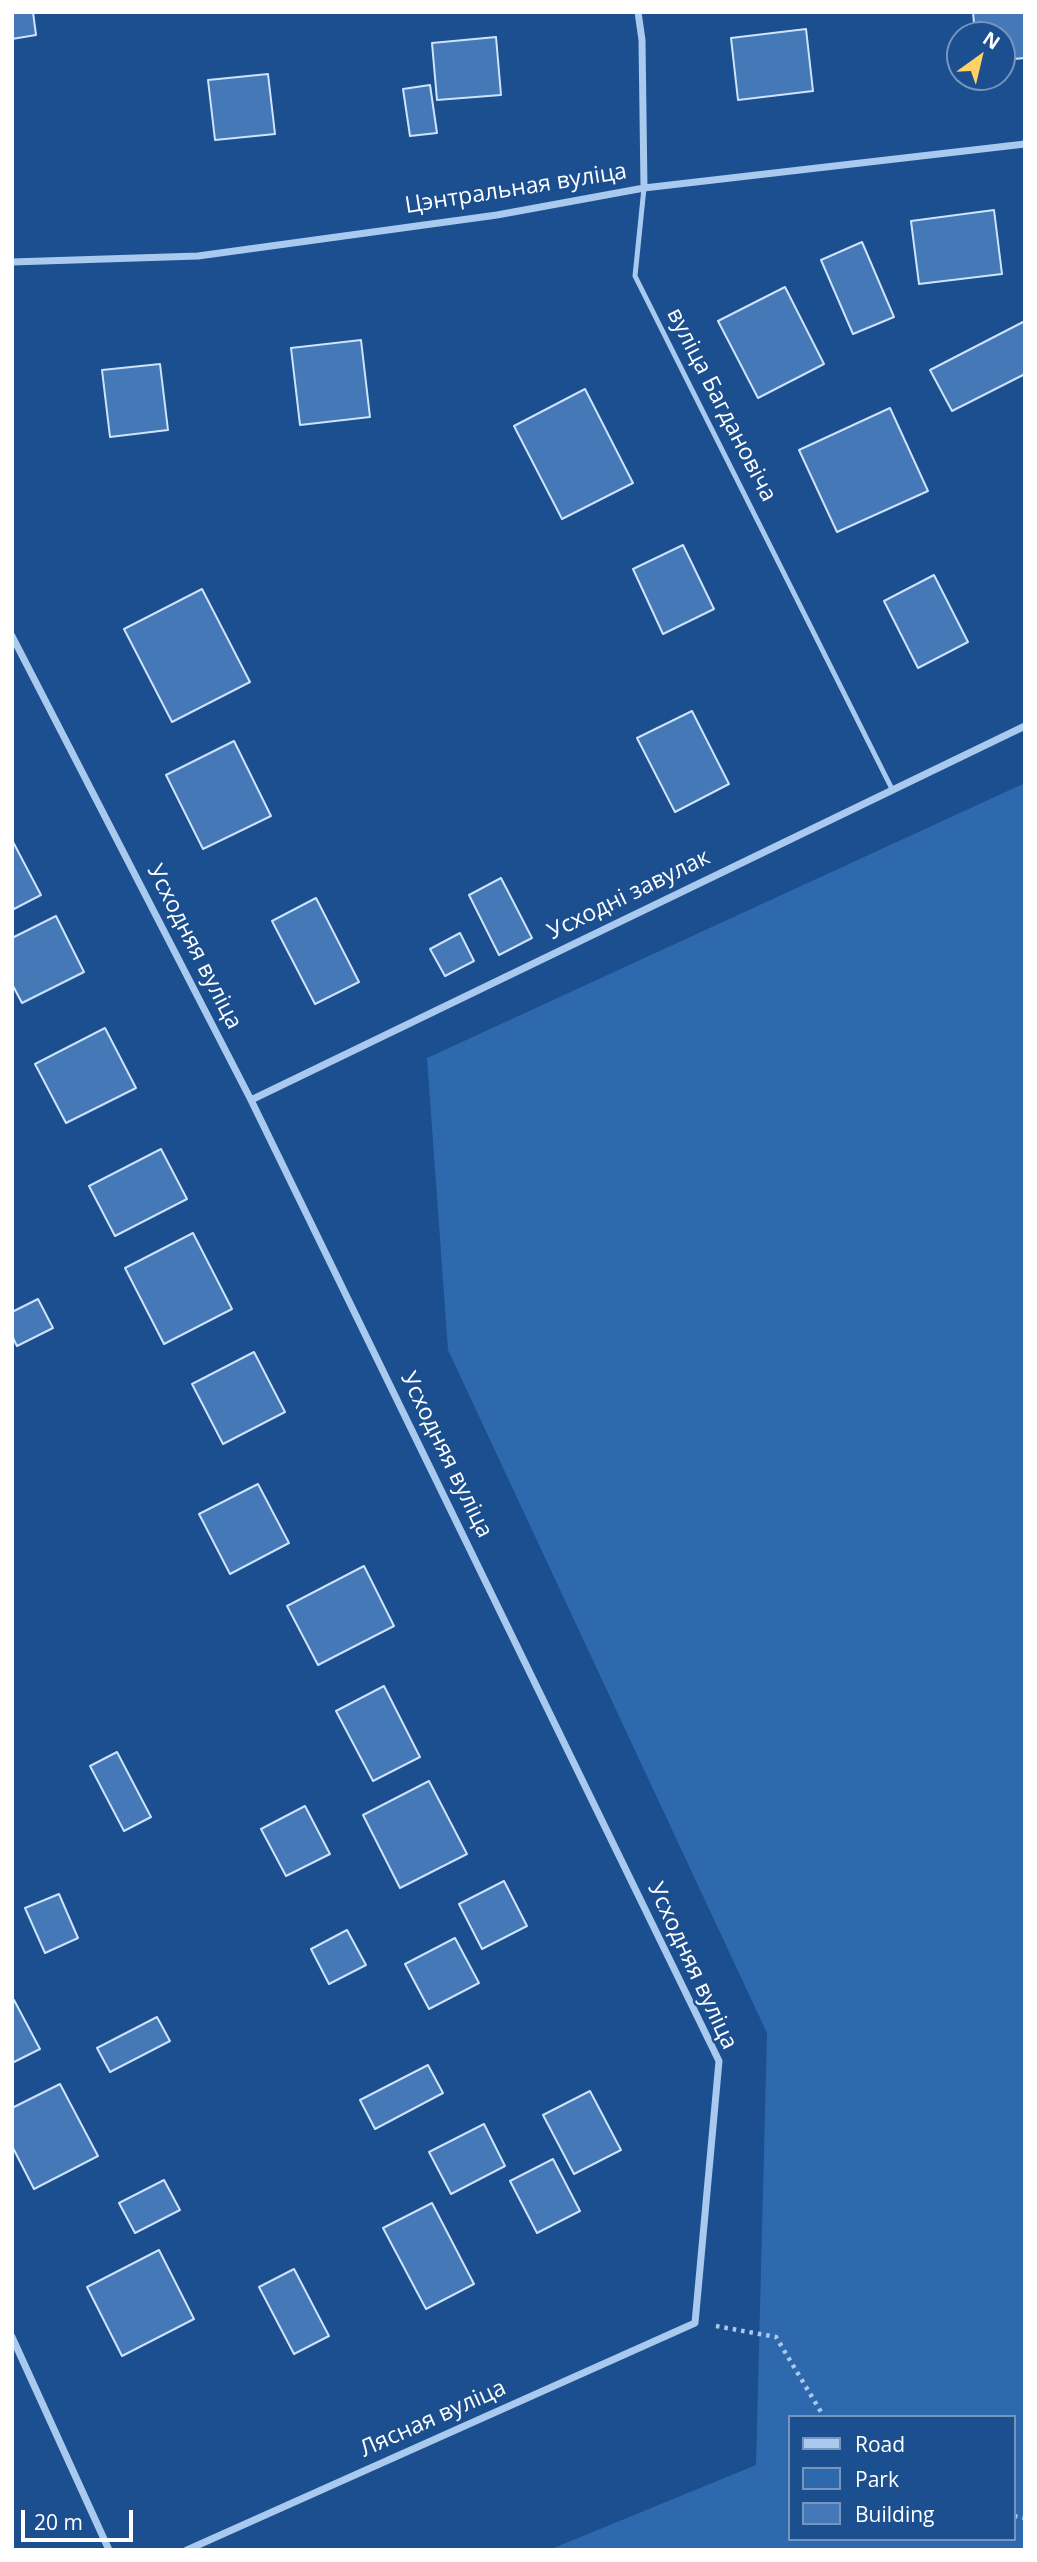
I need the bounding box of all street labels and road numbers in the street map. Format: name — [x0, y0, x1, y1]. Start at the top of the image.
street label: Цэнтральная вуліца — [403, 158, 629, 220]
street label: вуліца Багдановіча — [660, 304, 782, 506]
street label: Усходні завулак — [543, 844, 715, 946]
street label: Усходняя вуліца — [141, 860, 247, 1034]
street label: Усходняя вуліца — [394, 1368, 498, 1542]
street label: Усходняя вуліца — [641, 1878, 743, 2054]
street label: Лясная вуліца — [356, 2374, 510, 2464]

